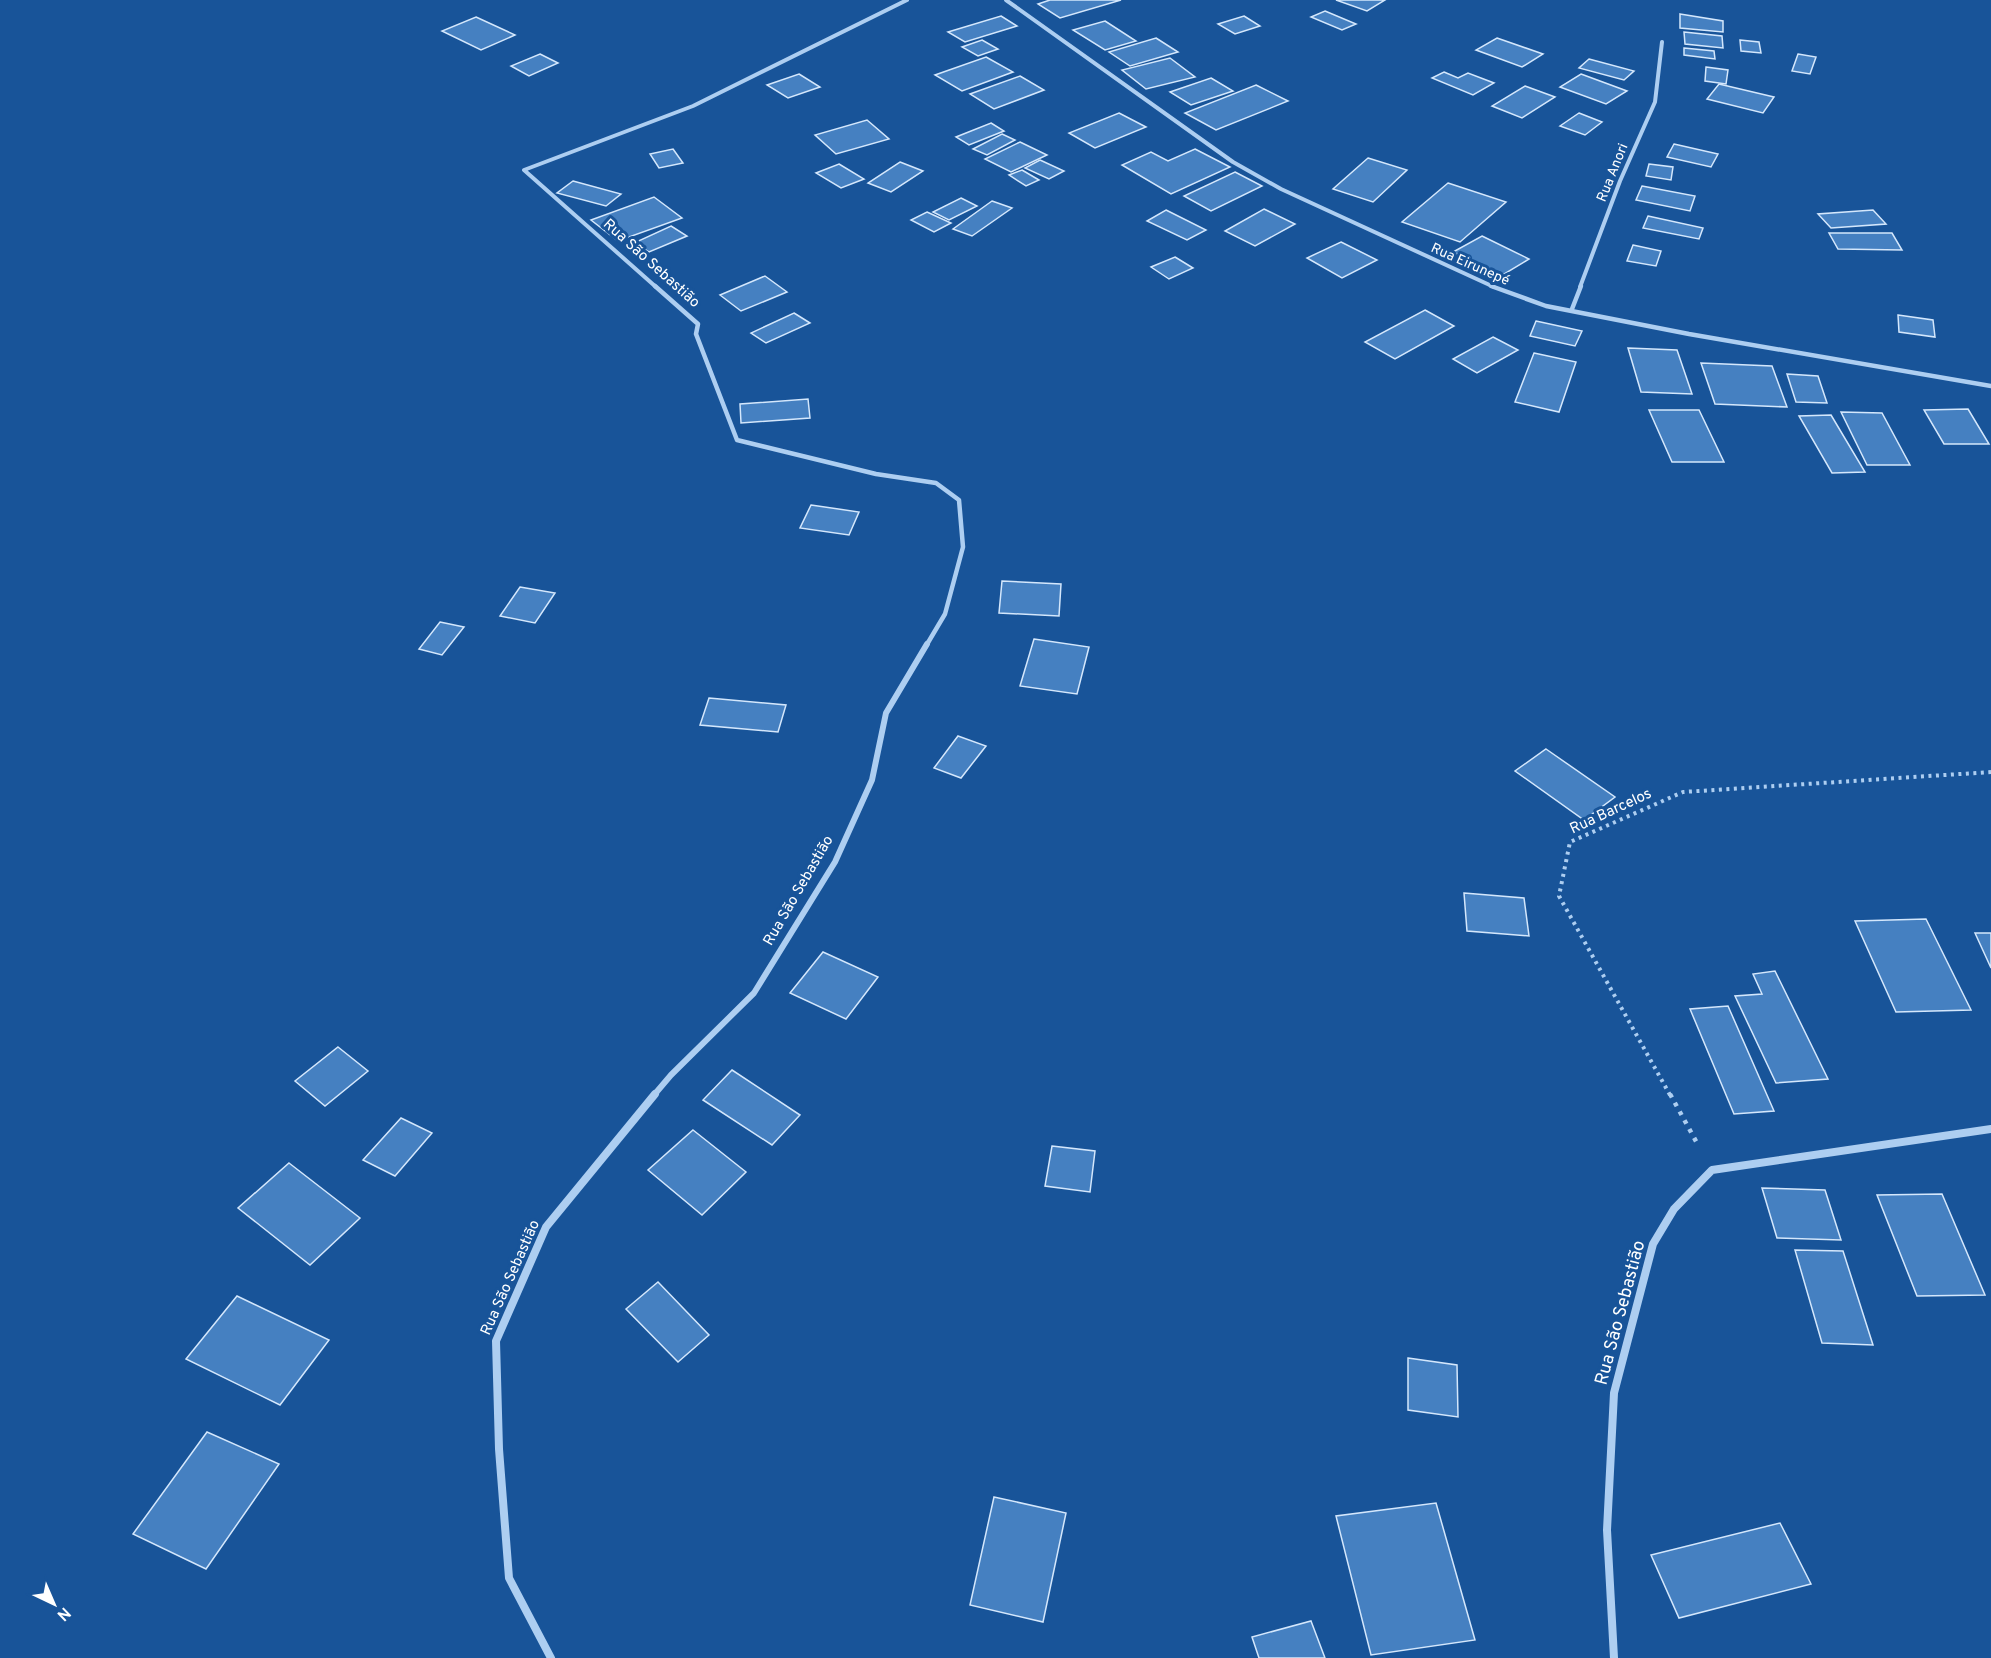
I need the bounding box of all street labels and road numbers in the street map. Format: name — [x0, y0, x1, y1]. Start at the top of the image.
street label: Rua Anori — [1594, 141, 1632, 205]
street label: Rua São Sebastião — [599, 215, 703, 313]
street label: Rua Eirunepé — [1428, 240, 1512, 290]
street label: Rua Barcelos — [1567, 785, 1655, 839]
street label: Rua São Sebastião — [760, 833, 838, 949]
street label: Rua São Sebastião — [477, 1217, 545, 1339]
street label: Rua São Sebastião — [1591, 1238, 1651, 1388]

